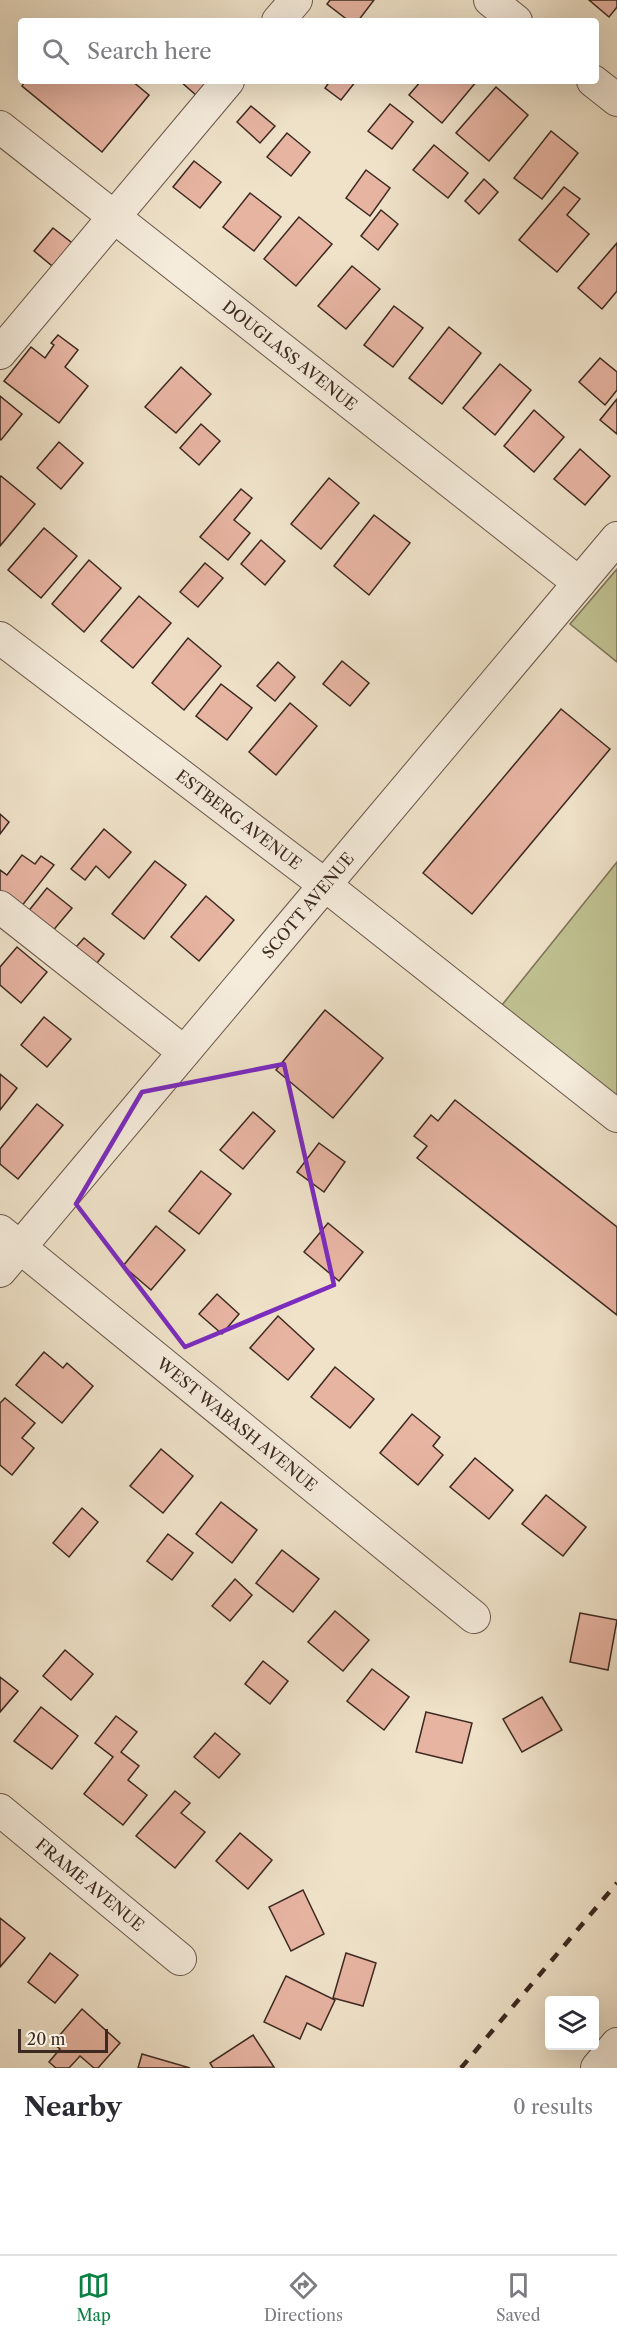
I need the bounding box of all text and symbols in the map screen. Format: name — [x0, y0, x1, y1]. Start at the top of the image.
search box — [18, 18, 599, 84]
icon: search — [39, 35, 72, 68]
text: Search here — [87, 38, 212, 65]
street label: DOUGLASS AVENUE — [218, 296, 361, 415]
street label: ESTBERG AVENUE — [172, 765, 306, 874]
street label: SCOTT AVENUE — [258, 848, 358, 962]
street label: WEST WABASH AVENUE — [152, 1352, 322, 1495]
street label: FRAME AVENUE — [32, 1834, 148, 1935]
map controls — [545, 1996, 599, 2050]
button: layers — [545, 1996, 599, 2050]
scale bar — [18, 2026, 108, 2054]
text: 20 m — [27, 2029, 66, 2049]
text: Nearby — [24, 2091, 122, 2123]
text: 0 results — [513, 2095, 593, 2119]
tab: Map — [77, 2269, 111, 2325]
tab: Directions — [264, 2269, 343, 2325]
tab: Saved — [496, 2269, 540, 2325]

